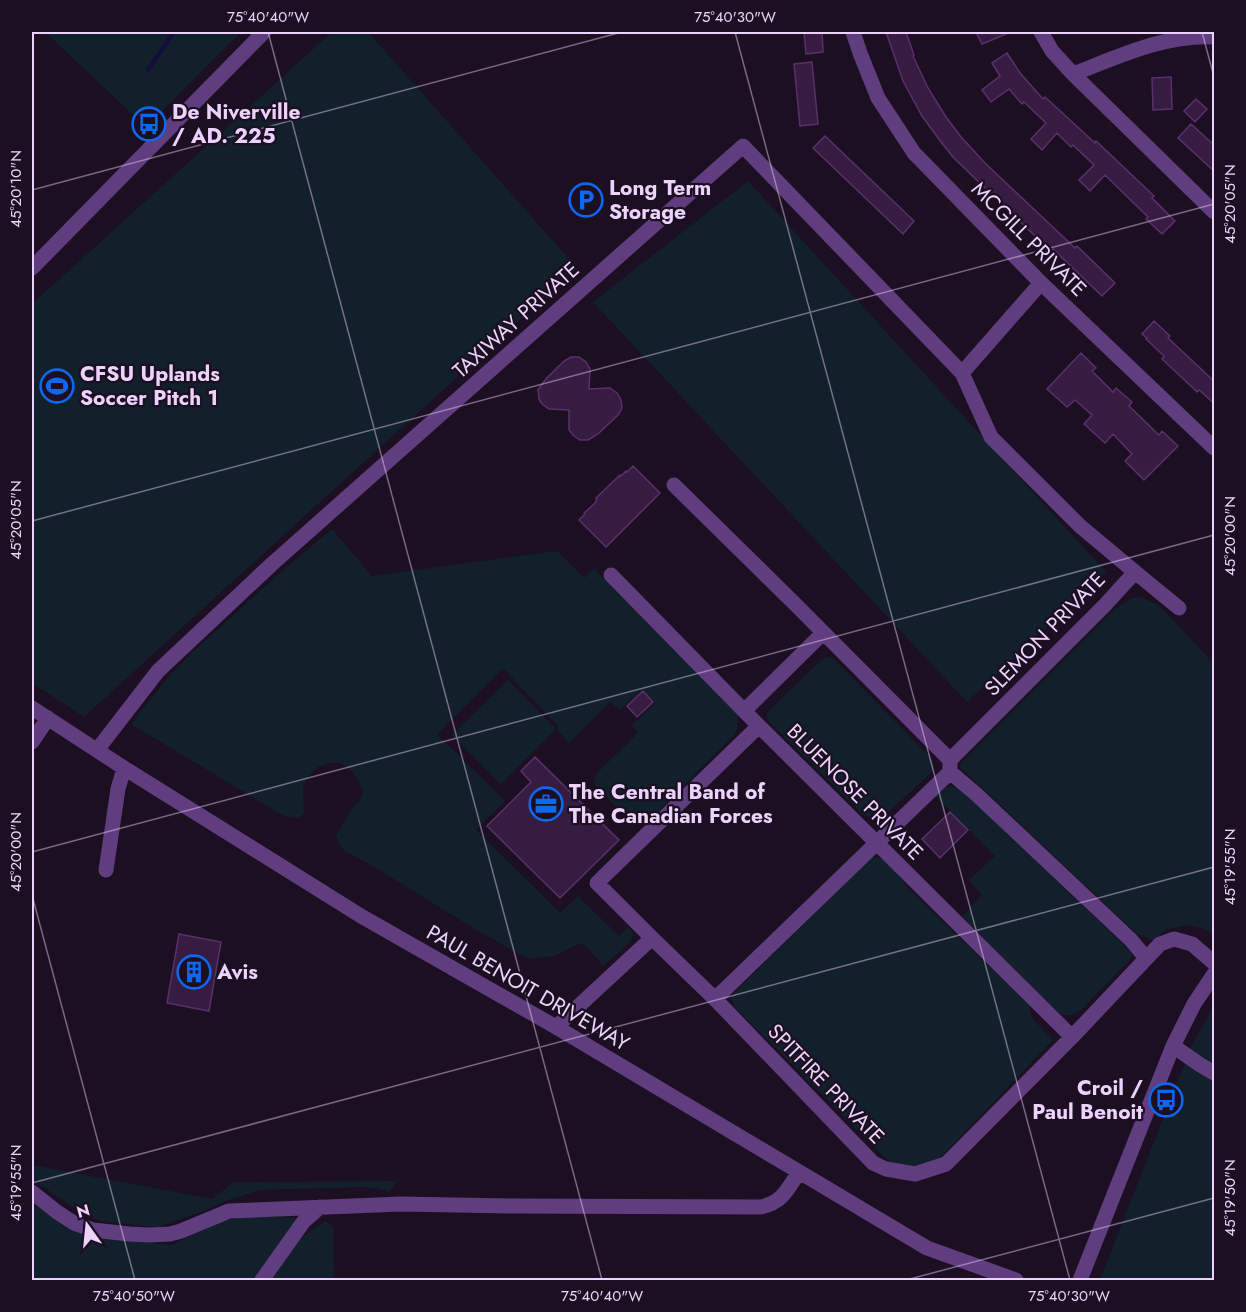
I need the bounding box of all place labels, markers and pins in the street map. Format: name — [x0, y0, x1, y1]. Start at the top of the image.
place label: De Niverville / AD. 225 — [172, 97, 300, 151]
bus stop icon: De Niverville / AD. 225 — [131, 106, 167, 142]
place label: Long Term Storage — [609, 173, 711, 227]
parking icon: Long Term Storage — [568, 182, 604, 218]
place label: CFSU Uplands Soccer Pitch 1 — [80, 359, 220, 413]
sports icon: CFSU Uplands Soccer Pitch 1 — [39, 368, 75, 404]
place label: The Central Band of The Canadian Forces — [569, 777, 773, 831]
office icon: The Central Band of The Canadian Forces — [528, 786, 564, 822]
building icon: Avis — [176, 954, 212, 990]
place label: Avis — [216, 957, 258, 987]
place label: Croil / Paul Benoit — [1032, 1073, 1143, 1127]
bus stop icon: Croil / Paul Benoit — [1148, 1082, 1184, 1118]

